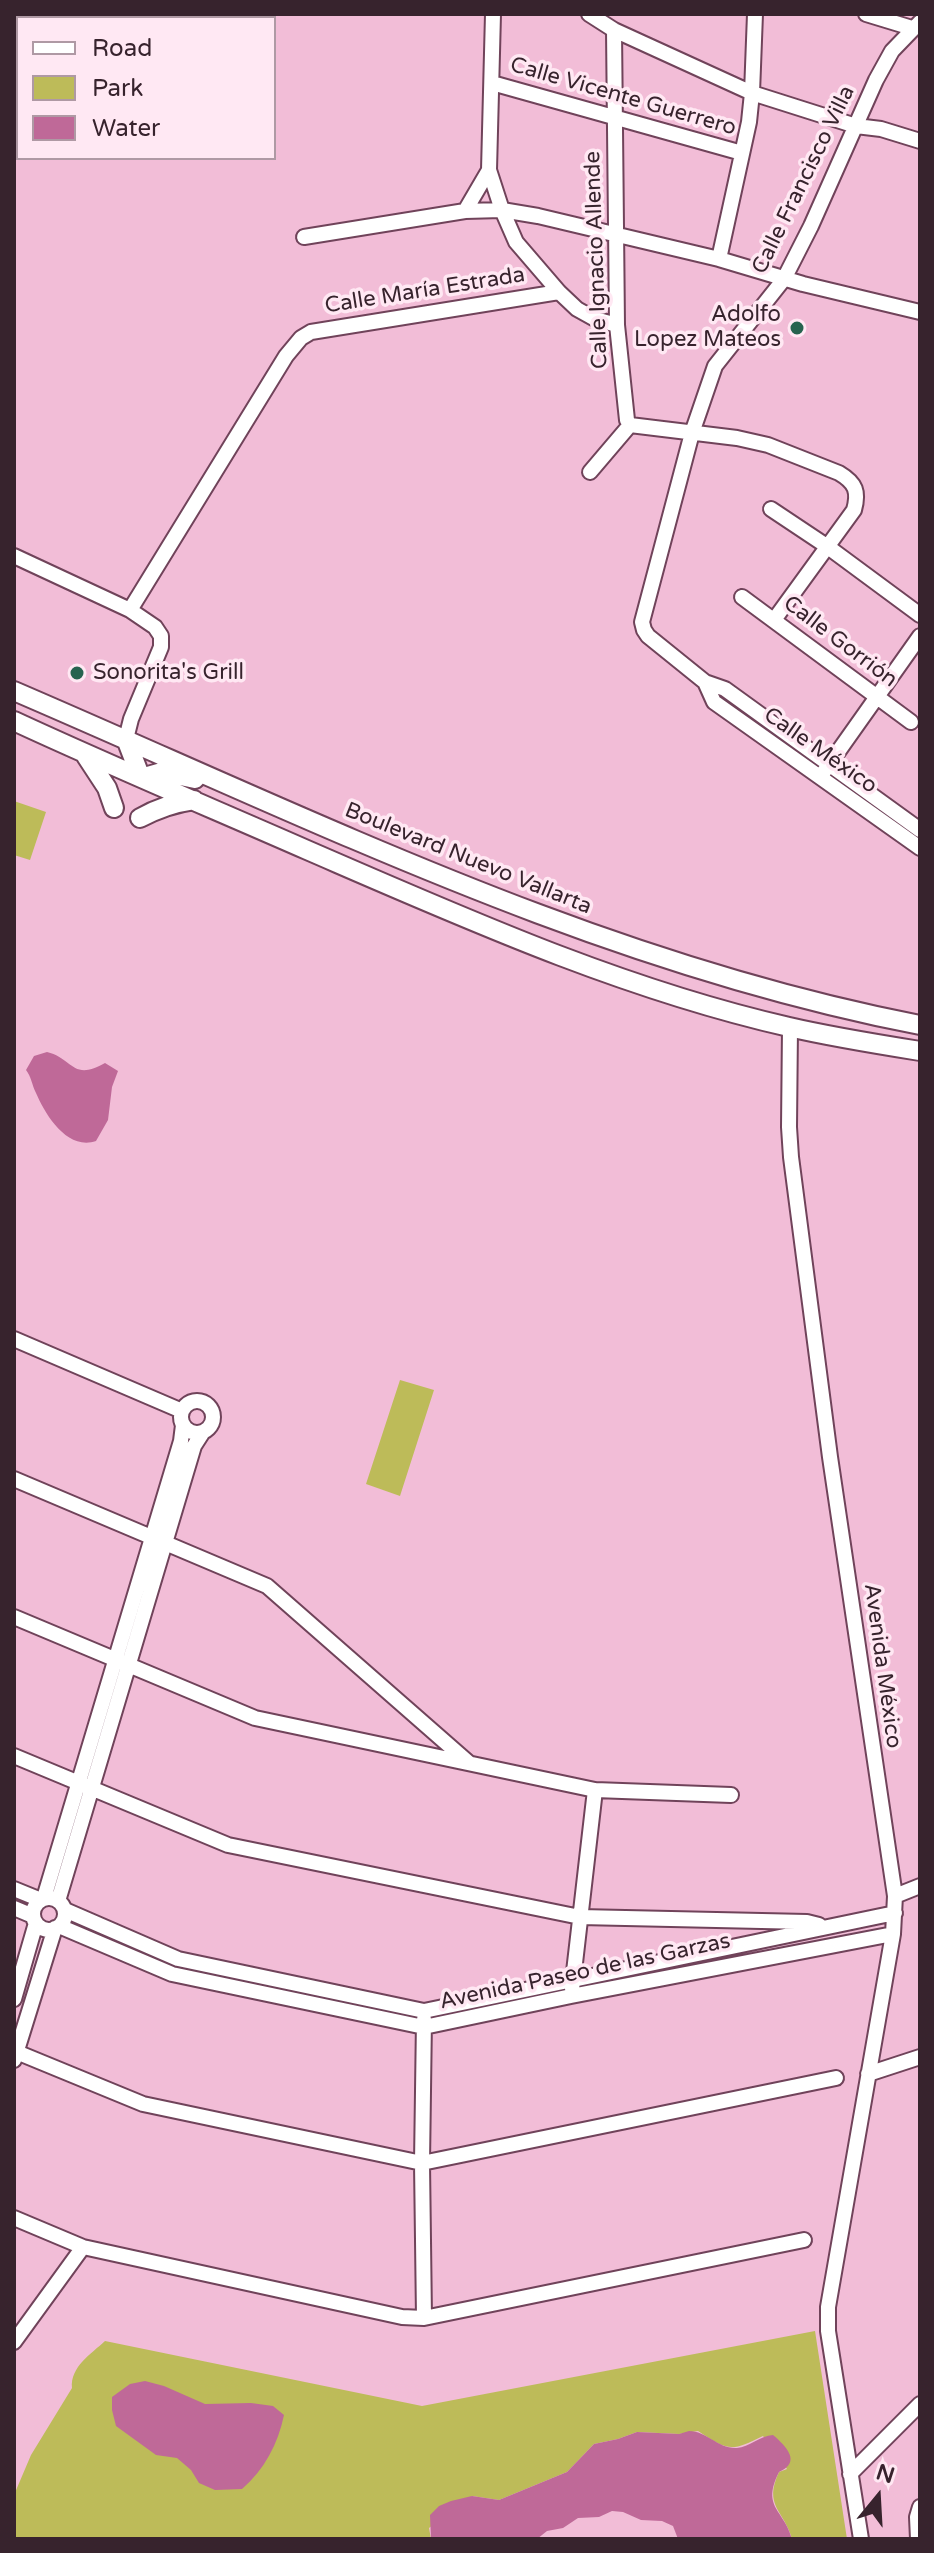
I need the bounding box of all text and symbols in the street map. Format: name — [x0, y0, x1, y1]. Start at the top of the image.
legend — [16, 16, 276, 160]
text: Road — [92, 34, 152, 63]
street label: Calle Vicente Guerrero — [507, 52, 739, 142]
text: Park — [92, 74, 143, 103]
street label: Calle Francisco Villa — [747, 82, 861, 278]
text: Water — [92, 114, 160, 143]
street label: Calle Ignacio Allende — [580, 151, 614, 369]
street label: Calle María Estrada — [323, 262, 527, 320]
place label: Adolfo Lopez Mateos — [634, 302, 781, 354]
marker: Adolfo Lopez Mateos — [788, 319, 806, 337]
street label: Calle Gorrión — [778, 591, 902, 693]
place label: Sonorita's Grill — [93, 660, 244, 686]
marker: Sonorita's Grill — [68, 664, 86, 682]
street label: Calle México — [758, 702, 882, 800]
street label: Boulevard Nuevo Vallarta — [341, 797, 595, 921]
street label: Avenida México — [857, 1582, 907, 1750]
street label: Avenida Paseo de las Garzas — [437, 1928, 733, 2016]
north arrow — [838, 2457, 918, 2537]
text: N — [873, 2459, 898, 2489]

